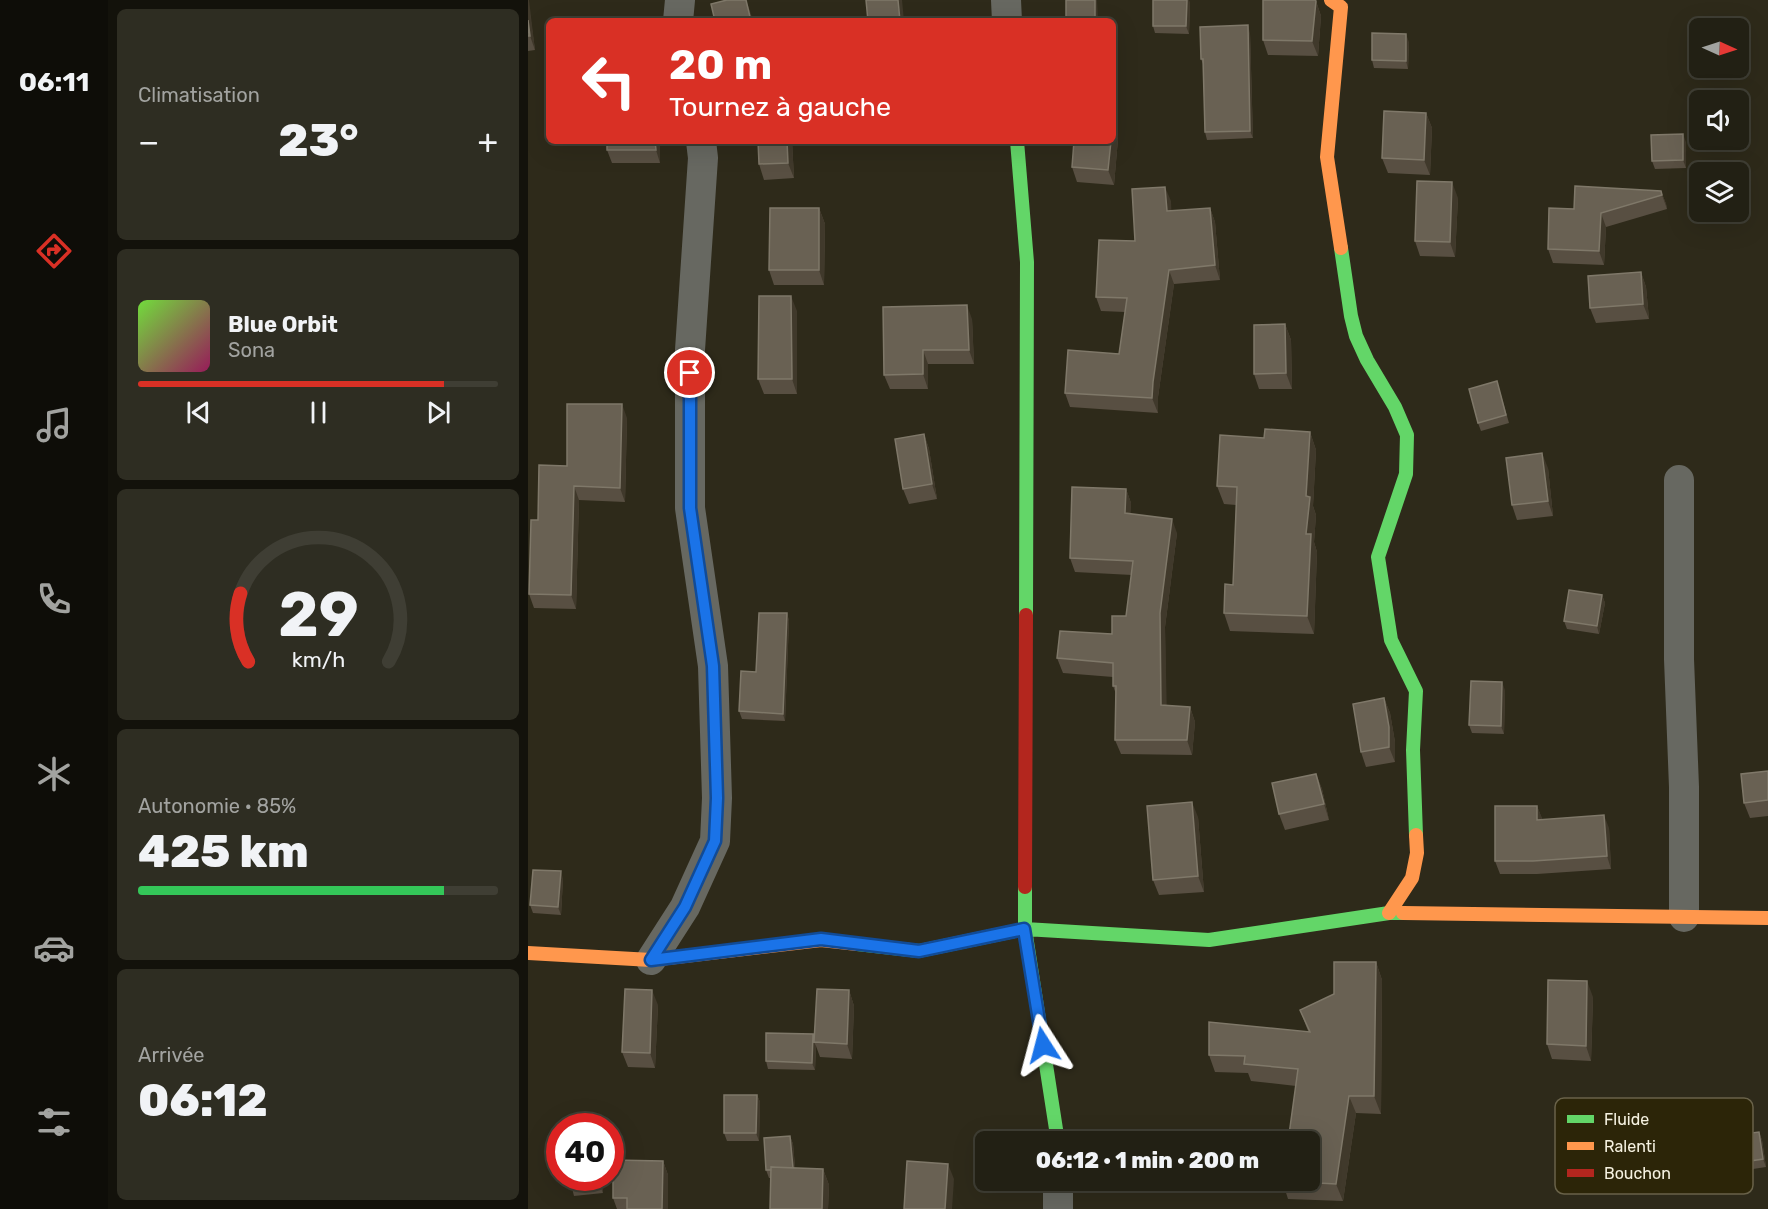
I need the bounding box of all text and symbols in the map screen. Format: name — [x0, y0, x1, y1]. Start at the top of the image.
north arrow — [1689, 18, 1749, 78]
map controls — [1689, 18, 1749, 222]
text: 20 m — [669, 40, 772, 90]
icon: left — [570, 42, 648, 120]
text: 06:11 — [19, 66, 89, 98]
text: Climatisation — [138, 83, 260, 107]
button: sound — [1689, 90, 1749, 150]
text: Tournez à gauche — [669, 91, 891, 123]
text: 23° — [278, 114, 359, 167]
text: − — [138, 122, 159, 161]
text: + — [477, 122, 498, 161]
button: layers — [1689, 162, 1749, 222]
icon: directions — [33, 230, 75, 272]
text: Blue Orbit — [228, 311, 338, 338]
text: Sona — [228, 338, 275, 362]
pin — [664, 347, 715, 398]
icon: arrive — [673, 356, 706, 389]
icon: previous — [182, 396, 215, 429]
icon: pause — [302, 396, 335, 429]
icon: next — [422, 396, 455, 429]
icon: music — [33, 404, 75, 446]
icon: phone — [33, 578, 75, 620]
text: 29 — [278, 578, 358, 652]
text: km/h — [291, 647, 345, 672]
icon: climate — [33, 753, 75, 795]
text: Autonomie · 85% — [138, 794, 296, 818]
text: 425 km — [138, 825, 309, 878]
icon: car — [33, 927, 75, 969]
position arrow — [1011, 1013, 1075, 1077]
text: Arrivée — [138, 1043, 205, 1067]
text: 06:12 — [138, 1074, 268, 1127]
legend — [1555, 1098, 1753, 1194]
icon: filters — [33, 1101, 75, 1143]
text: Fluide — [1604, 1110, 1649, 1129]
speed limit sign: 40 — [546, 1113, 624, 1191]
text: Ralenti — [1604, 1137, 1656, 1156]
text: 06:12 · 1 min · 200 m — [1036, 1147, 1259, 1174]
text: Bouchon — [1604, 1164, 1671, 1183]

